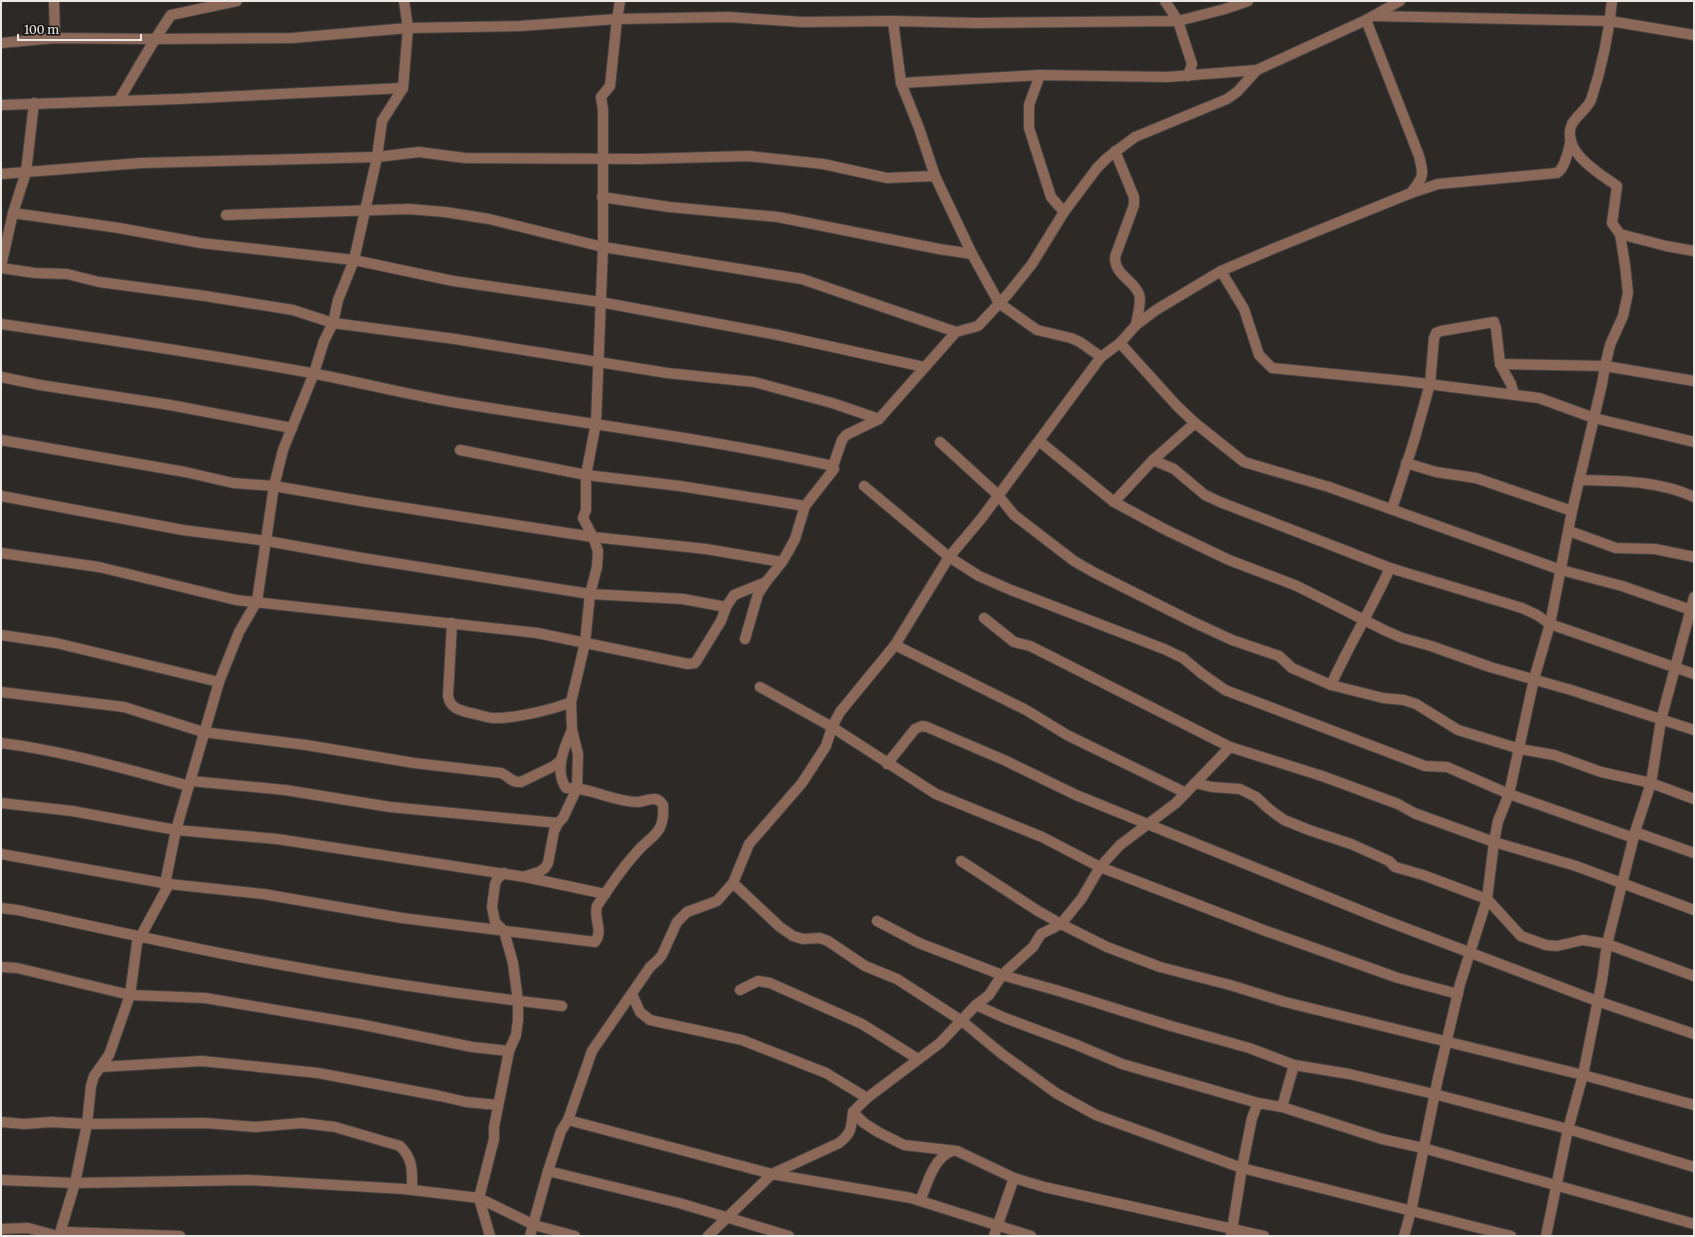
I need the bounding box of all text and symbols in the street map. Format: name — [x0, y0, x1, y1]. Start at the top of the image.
scale bar — [18, 16, 141, 42]
text: 100 m — [24, 22, 59, 37]

